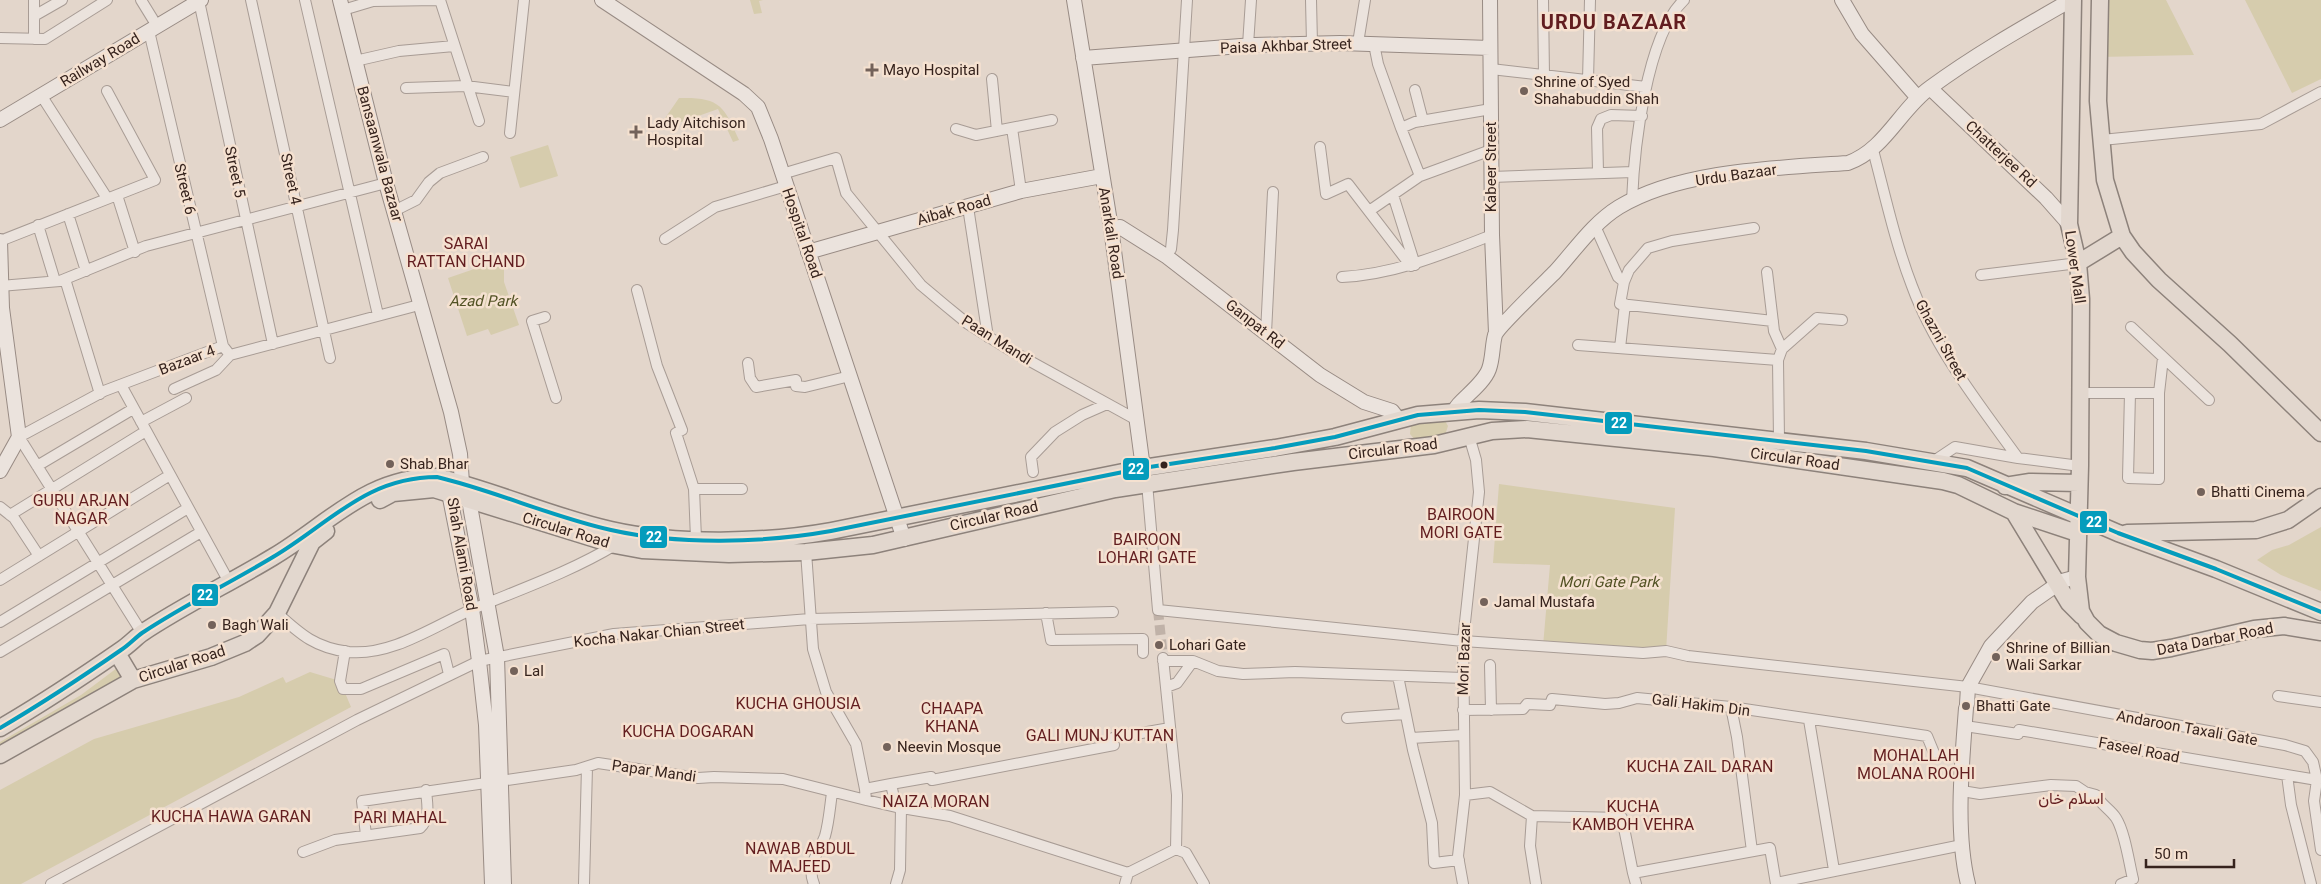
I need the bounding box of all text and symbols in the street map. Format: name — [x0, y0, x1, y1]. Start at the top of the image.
district label: URDU BAZAAR — [1541, 8, 1687, 40]
street label: Railway Road — [56, 28, 145, 94]
street label: Paisa Akhbar Street — [1220, 34, 1353, 61]
place label: Mayo Hospital — [883, 60, 980, 83]
marker: Mayo Hospital — [865, 63, 879, 77]
place label: Shrine of Syed Shahabuddin Shah — [1534, 72, 1659, 112]
street label: Bansaanwala Bazaar — [349, 84, 408, 225]
marker: Shrine of Syed Shahabuddin Shah — [1518, 85, 1530, 97]
place label: Lady Aitchison Hospital — [647, 113, 746, 153]
street label: Chatterjee Rd — [1959, 116, 2041, 194]
street label: Kabeer Street — [1481, 122, 1504, 212]
marker: Lady Aitchison Hospital — [629, 125, 643, 139]
street label: Street 5 — [217, 144, 250, 200]
street label: Street 4 — [273, 151, 306, 208]
street label: Urdu Bazaar — [1694, 159, 1778, 194]
street label: Street 6 — [166, 161, 201, 217]
street label: Hospital Road — [774, 185, 827, 282]
street label: Anarkali Road — [1091, 186, 1128, 281]
street label: Aibak Road — [915, 190, 994, 233]
street label: Lower Mall — [2057, 229, 2090, 305]
district label: SARAI RATTAN CHAND — [407, 233, 525, 276]
park label: Azad Park — [449, 291, 519, 314]
street label: Ganpat Rd — [1219, 295, 1289, 356]
street label: Ghazni Street — [1908, 296, 1972, 386]
street label: Paan Mandi — [956, 310, 1036, 372]
street label: Bazaar 4 — [156, 340, 220, 383]
line badge: 22 — [1604, 411, 1633, 435]
text: 22 — [1611, 414, 1627, 436]
street label: Circular Road — [1347, 434, 1439, 467]
street label: Circular Road — [1749, 443, 1841, 478]
place label: Shab Bhar — [400, 454, 469, 477]
line badge: 22 — [1122, 457, 1150, 481]
marker: Shab Bhar — [384, 458, 396, 470]
text: 22 — [1128, 460, 1144, 482]
unlabelled marker — [1159, 460, 1169, 470]
place label: Bhatti Cinema — [2211, 482, 2305, 505]
marker: Bhatti Cinema — [2195, 486, 2207, 498]
district label: GURU ARJAN NAGAR — [33, 490, 129, 533]
street label: Shah Alami Road — [439, 496, 482, 613]
street label: Circular Road — [948, 496, 1041, 539]
district label: BAIROON MORI GATE — [1420, 504, 1502, 547]
street label: Circular Road — [519, 507, 612, 556]
line badge: 22 — [2079, 510, 2108, 534]
text: 22 — [2086, 513, 2102, 535]
line badge: 22 — [639, 525, 668, 549]
text: 22 — [646, 528, 662, 550]
district label: BAIROON LOHARI GATE — [1098, 529, 1196, 572]
park label: Mori Gate Park — [1559, 572, 1661, 595]
line badge: 22 — [191, 583, 219, 607]
text: 22 — [197, 586, 213, 608]
place label: Jamal Mustafa — [1494, 592, 1595, 615]
marker: Jamal Mustafa — [1478, 596, 1490, 608]
street label: Kocha Nakar Chian Street — [573, 614, 746, 655]
place label: Bagh Wali — [222, 615, 289, 638]
street label: Data Darbar Road — [2155, 618, 2276, 663]
marker: Bagh Wali — [206, 619, 218, 631]
street label: Mori Bazar — [1453, 622, 1478, 696]
place label: Lohari Gate — [1169, 635, 1246, 658]
place label: Shrine of Billian Wali Sarkar — [2006, 638, 2110, 678]
marker: Lohari Gate — [1153, 639, 1165, 651]
street label: Circular Road — [136, 641, 229, 690]
marker: Shrine of Billian Wali Sarkar — [1990, 651, 2002, 663]
place label: Lal — [524, 661, 544, 684]
marker: Lal — [508, 665, 520, 677]
street label: Gali Hakim Din — [1650, 689, 1751, 724]
district label: KUCHA GHOUSIA — [735, 693, 861, 718]
place label: Bhatti Gate — [1976, 696, 2051, 719]
district label: CHAAPA KHANA — [921, 698, 984, 741]
marker: Bhatti Gate — [1960, 700, 1972, 712]
street label: Andaroon Taxali Gate — [2114, 706, 2259, 753]
district label: KUCHA DOGARAN — [622, 721, 754, 746]
district label: GALI MUNJ KUTTAN — [1026, 725, 1174, 750]
street label: Faseel Road — [2096, 732, 2181, 771]
place label: Neevin Mosque — [897, 737, 1001, 760]
marker: Neevin Mosque — [881, 741, 893, 753]
district label: MOHALLAH MOLANA ROOHI — [1857, 745, 1975, 788]
street label: Papar Mandi — [610, 755, 697, 790]
district label: KUCHA ZAIL DARAN — [1627, 756, 1774, 781]
district label: اسلام خان — [2038, 788, 2104, 813]
district label: NAIZA MORAN — [882, 791, 990, 816]
district label: KUCHA KAMBOH VEHRA — [1572, 796, 1695, 839]
district label: KUCHA HAWA GARAN — [151, 806, 311, 831]
district label: PARI MAHAL — [353, 807, 447, 832]
scale bar — [2146, 836, 2234, 868]
district label: NAWAB ABDUL MAJEED — [745, 838, 855, 881]
text: 50 m — [2154, 844, 2188, 867]

